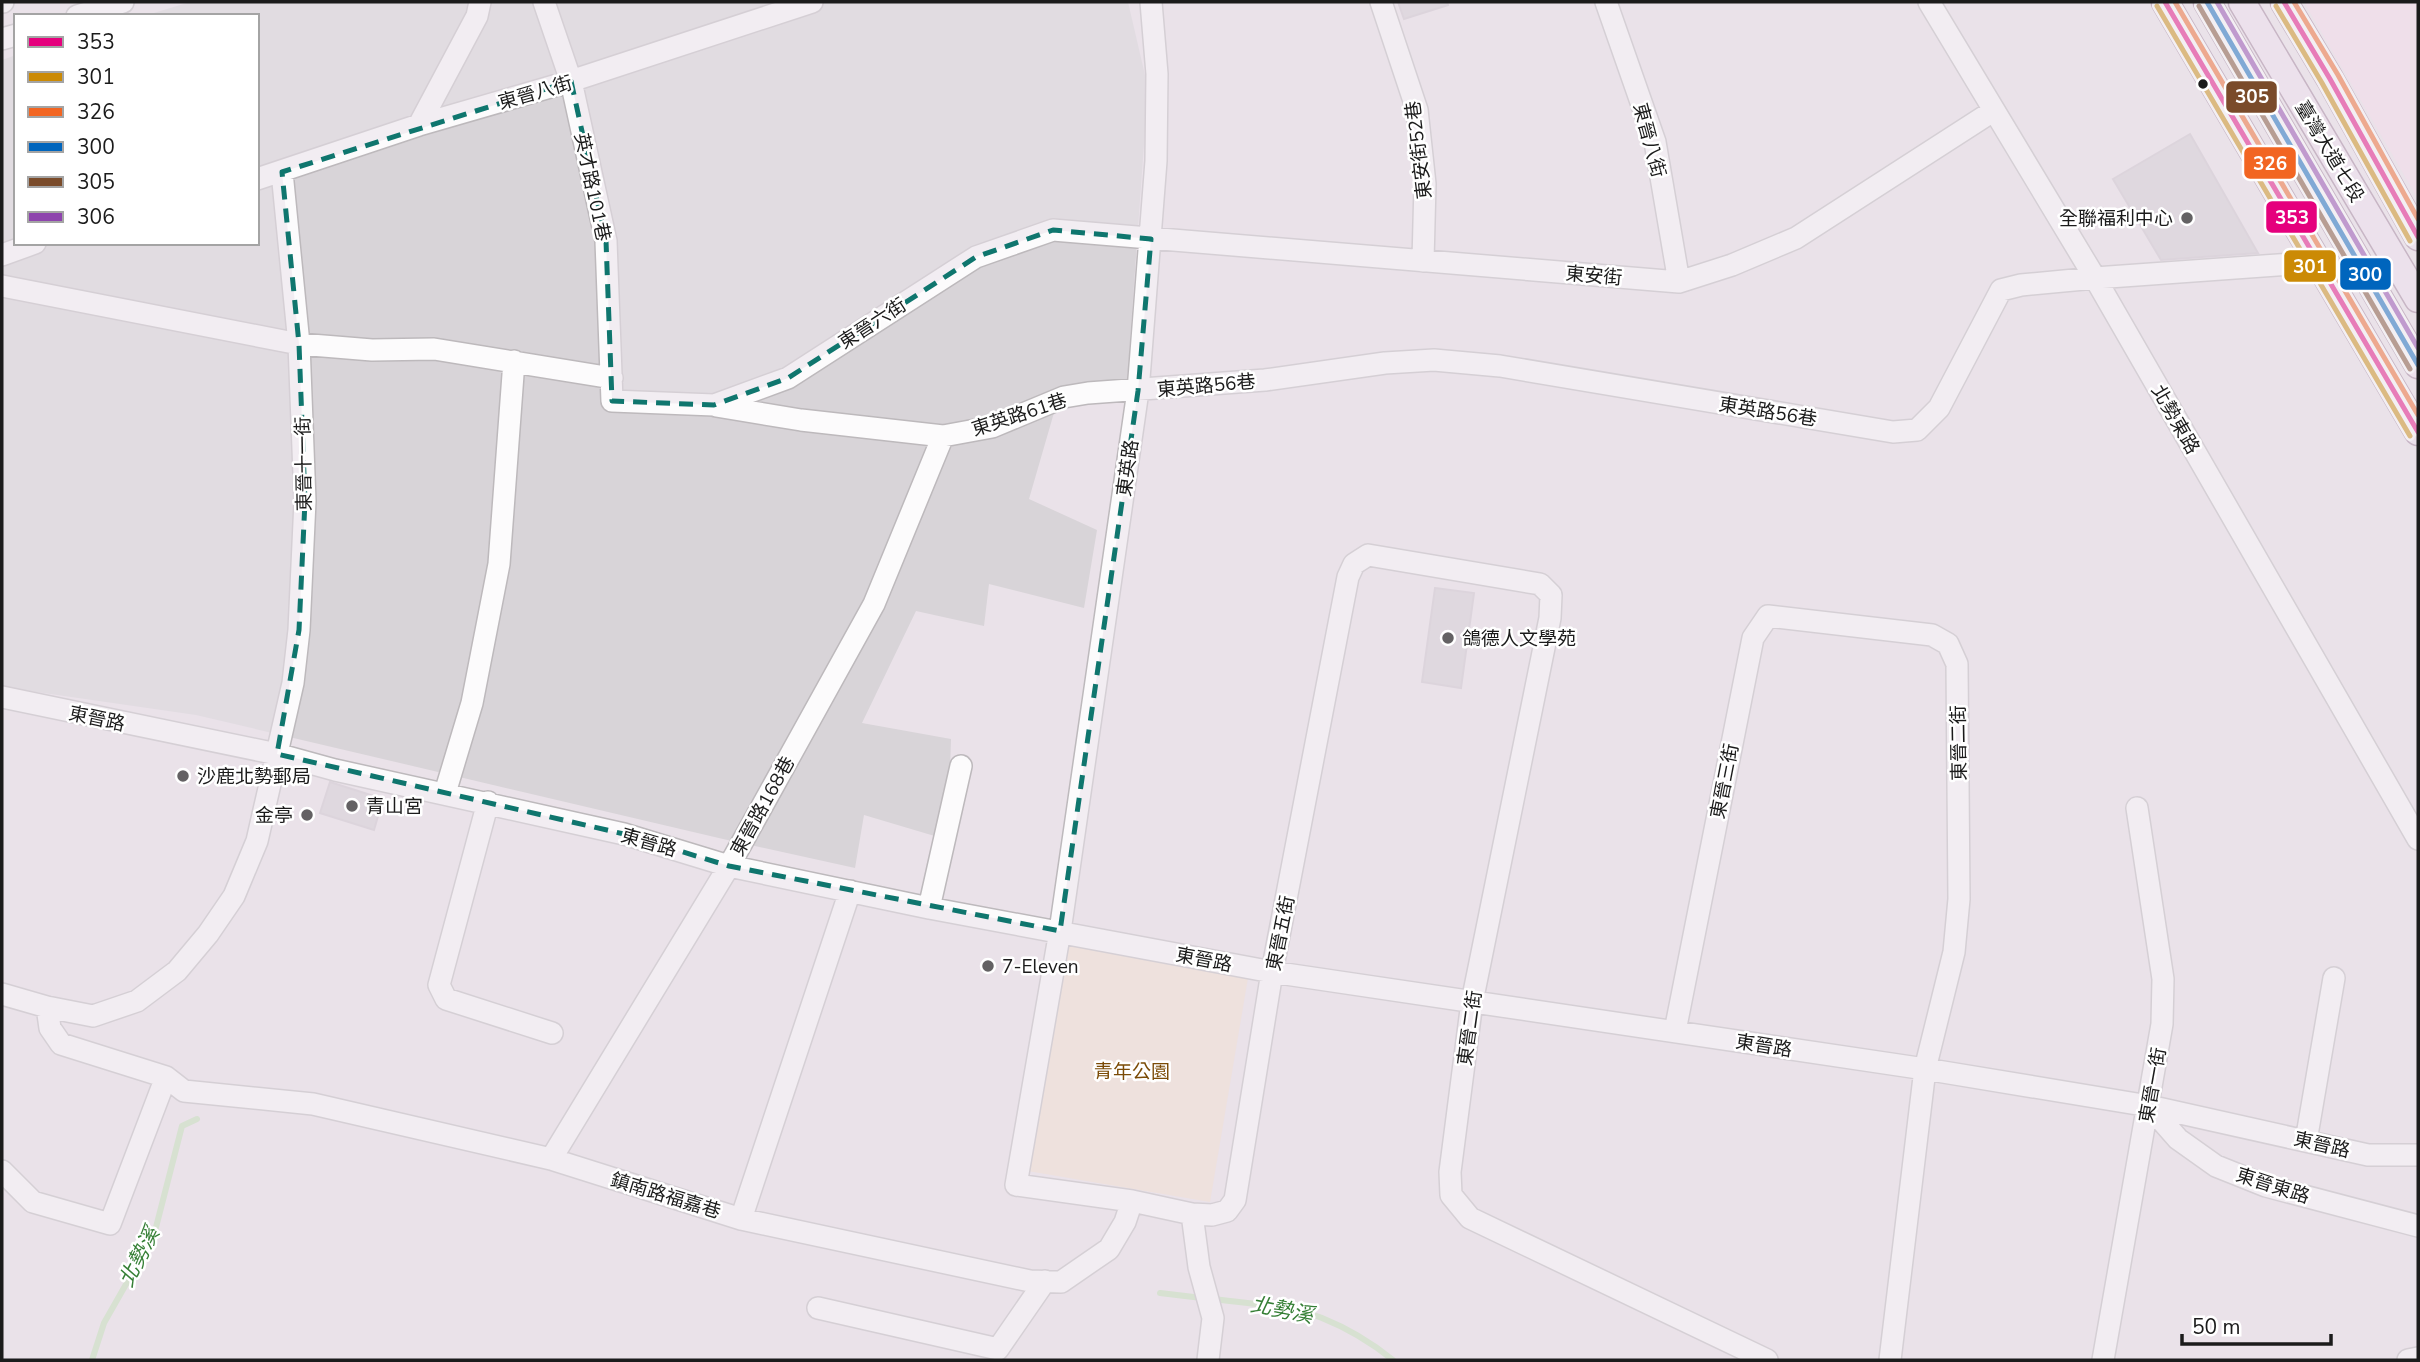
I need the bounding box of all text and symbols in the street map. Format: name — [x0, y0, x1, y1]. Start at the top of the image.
legend — [14, 14, 259, 245]
text: 353 — [77, 28, 115, 56]
text: 301 — [77, 63, 115, 91]
street label: 東晉八街 — [495, 70, 575, 116]
unlabelled marker — [2196, 77, 2210, 91]
line badge: 305 — [2225, 80, 2278, 114]
text: 305 — [2235, 84, 2269, 110]
street label: 臺灣大道七段 — [2289, 96, 2370, 207]
text: 326 — [77, 98, 115, 126]
street label: 東安街52巷 — [1400, 99, 1438, 201]
street label: 東晉八街 — [1627, 100, 1671, 180]
street label: 英才路101巷 — [568, 131, 616, 244]
text: 300 — [77, 133, 115, 161]
line badge: 326 — [2243, 146, 2297, 180]
text: 326 — [2253, 151, 2287, 177]
text: 305 — [77, 168, 115, 196]
line badge: 353 — [2265, 200, 2318, 234]
text: 306 — [77, 203, 115, 231]
text: 353 — [2275, 205, 2309, 231]
place label: 全聯福利中心 — [2059, 206, 2173, 232]
marker: 全聯福利中心 — [2179, 210, 2195, 226]
line badge: 301 — [2283, 249, 2337, 283]
text: 301 — [2293, 254, 2327, 280]
line badge: 300 — [2339, 257, 2392, 291]
street label: 東安街 — [1564, 261, 1623, 291]
text: 300 — [2348, 262, 2382, 288]
street label: 東晉六街 — [834, 292, 912, 355]
street label: 東英路56巷 — [1156, 369, 1256, 403]
street label: 北勢東路 — [2145, 380, 2205, 459]
street label: 東英路61巷 — [968, 387, 1070, 443]
street label: 東英路56巷 — [1717, 391, 1819, 433]
street label: 東晉十一街 — [290, 416, 318, 512]
street label: 東英路 — [1111, 438, 1145, 498]
place label: 鴿德人文學苑 — [1462, 626, 1576, 652]
marker: 鴿德人文學苑 — [1440, 630, 1456, 646]
street label: 東晉路 — [66, 700, 127, 738]
street label: 東晉二街 — [1945, 705, 1973, 781]
street label: 東晉三街 — [1705, 741, 1745, 821]
street label: 東晉路168巷 — [725, 752, 801, 861]
place label: 沙鹿北勢郵局 — [197, 764, 311, 790]
marker: 沙鹿北勢郵局 — [175, 768, 191, 784]
place label: 青山宮 — [366, 794, 423, 820]
marker: 青山宮 — [344, 798, 360, 814]
place label: 金亭 — [255, 803, 293, 829]
marker: 金亭 — [299, 807, 315, 823]
street label: 東晉路 — [618, 823, 680, 863]
street label: 東晉五街 — [1261, 893, 1301, 973]
street label: 東晉路 — [1173, 942, 1234, 978]
place label: 7-Eleven — [1002, 954, 1079, 980]
marker: 7-Eleven — [980, 958, 996, 974]
street label: 東晉二街 — [1452, 989, 1488, 1068]
street label: 東晉路 — [1734, 1029, 1794, 1063]
street label: 東晉一街 — [2134, 1045, 2172, 1125]
park label: 青年公園 — [1094, 1059, 1170, 1085]
street label: 東晉路 — [2291, 1126, 2352, 1164]
street label: 東晉東路 — [2233, 1162, 2313, 1210]
street label: 鎮南路福嘉巷 — [607, 1167, 724, 1225]
water label: 北勢溪 — [112, 1220, 167, 1291]
water label: 北勢溪 — [1248, 1290, 1319, 1330]
scale bar — [2182, 1302, 2331, 1346]
text: 50 m — [2192, 1313, 2241, 1341]

